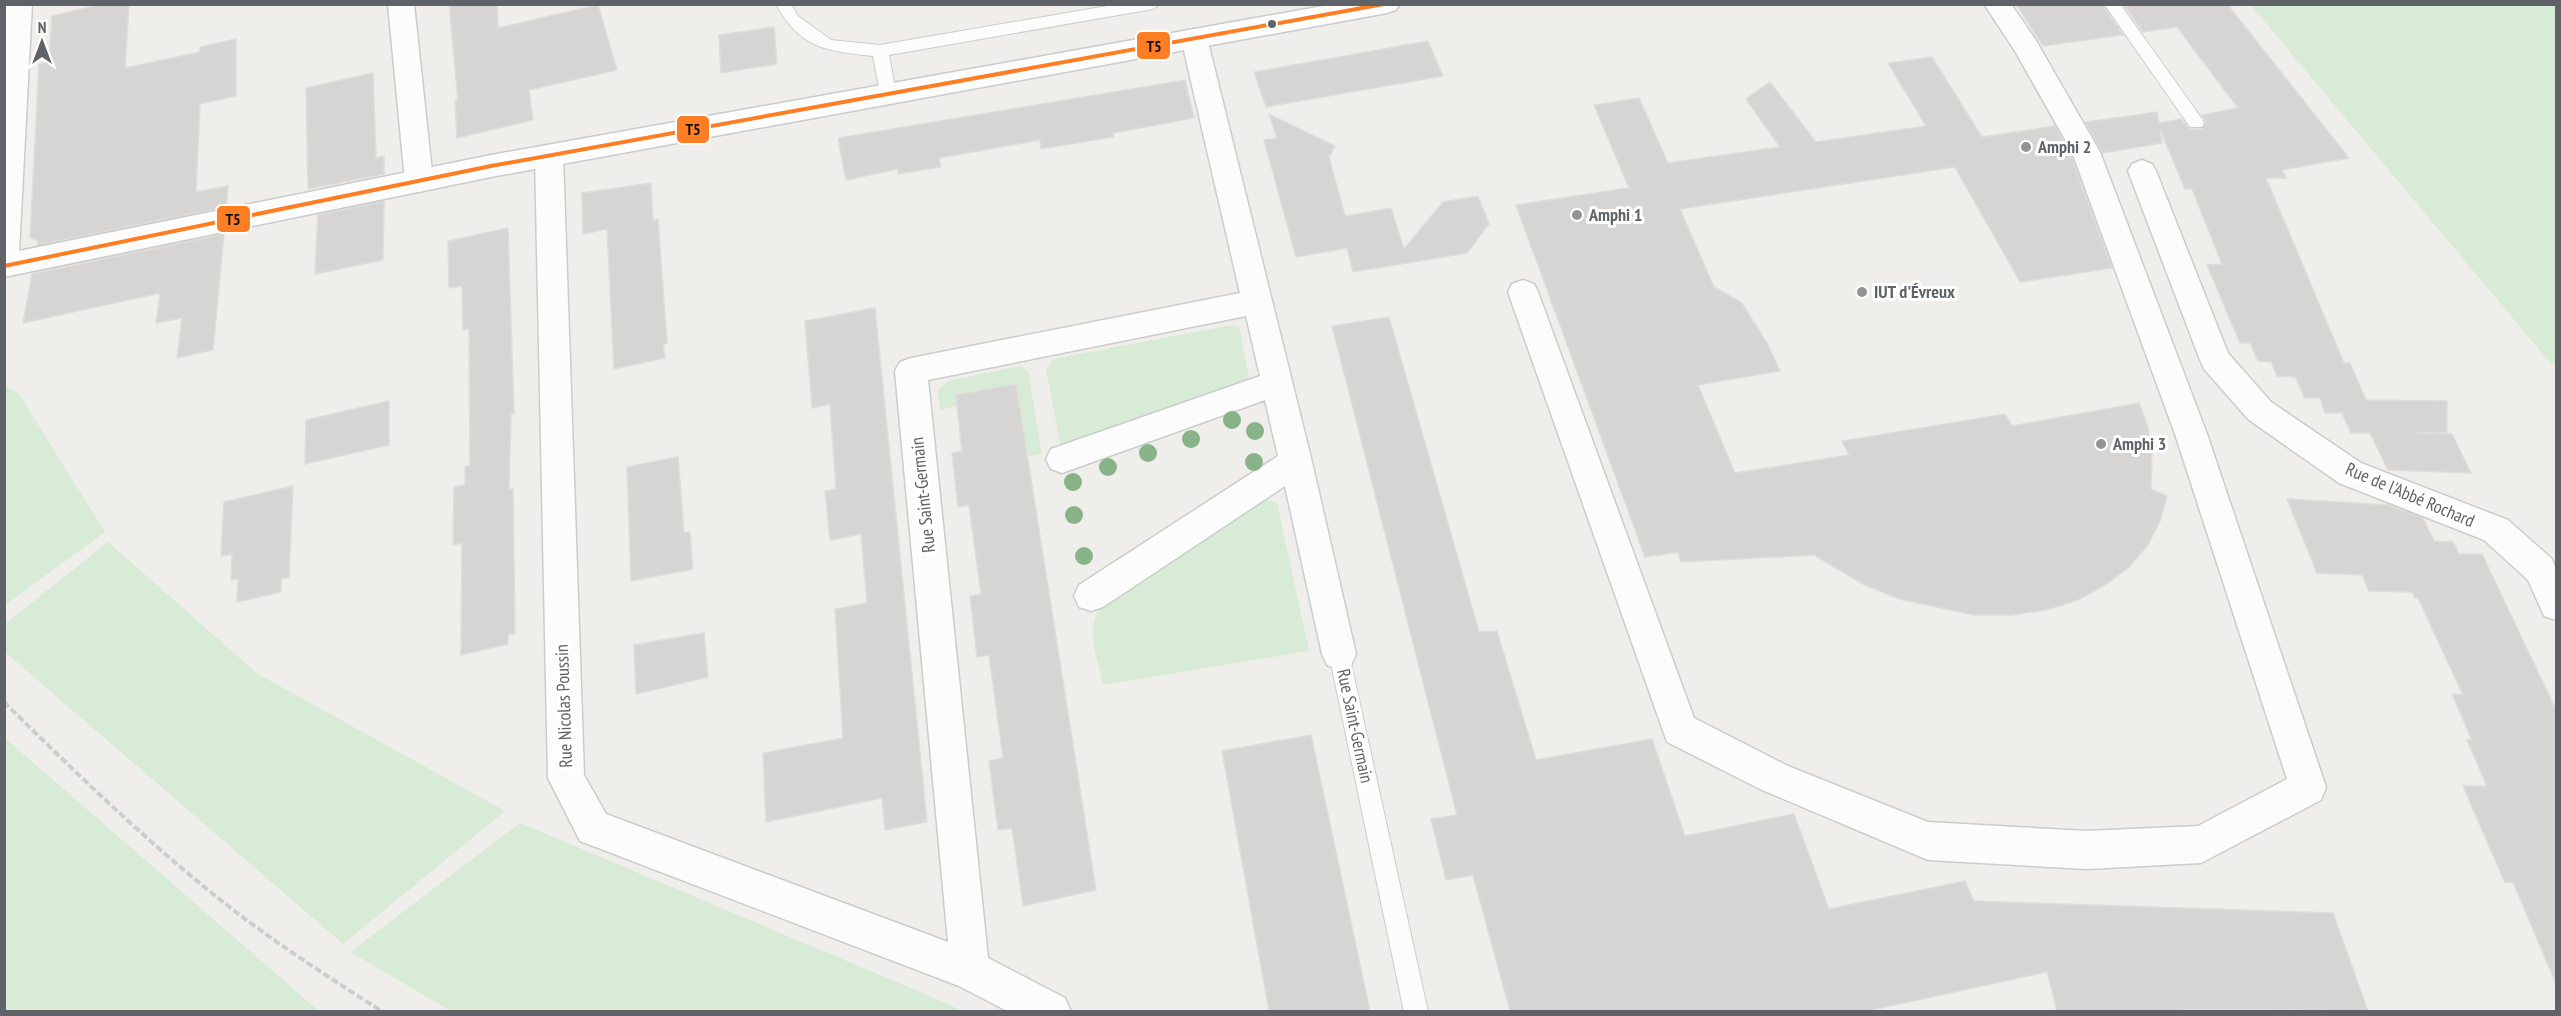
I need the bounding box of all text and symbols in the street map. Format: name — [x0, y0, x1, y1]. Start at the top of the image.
north arrow — [12, 12, 72, 72]
text: N — [38, 17, 46, 37]
unlabelled marker — [1266, 18, 1278, 30]
line badge: T5 — [1136, 31, 1171, 60]
text: T5 — [1146, 36, 1162, 56]
line badge: T5 — [676, 115, 710, 144]
text: T5 — [685, 119, 701, 139]
place label: Amphi 2 — [2037, 135, 2091, 158]
marker: Amphi 2 — [2019, 140, 2033, 154]
place label: Amphi 1 — [1588, 203, 1642, 226]
line badge: T5 — [216, 205, 251, 233]
marker: Amphi 1 — [1570, 208, 1584, 222]
text: T5 — [225, 209, 241, 229]
place label: IUT d'Évreux — [1874, 280, 1955, 303]
marker: IUT d'Évreux — [1855, 285, 1869, 299]
place label: Amphi 3 — [2112, 432, 2166, 455]
street label: Rue Saint-Germain — [905, 436, 940, 554]
marker: Amphi 3 — [2094, 437, 2108, 451]
street label: Rue de l'Abbé Rochard — [2342, 457, 2478, 532]
street label: Rue Nicolas Poussin — [550, 644, 577, 768]
street label: Rue Saint-Germain — [1332, 667, 1379, 785]

